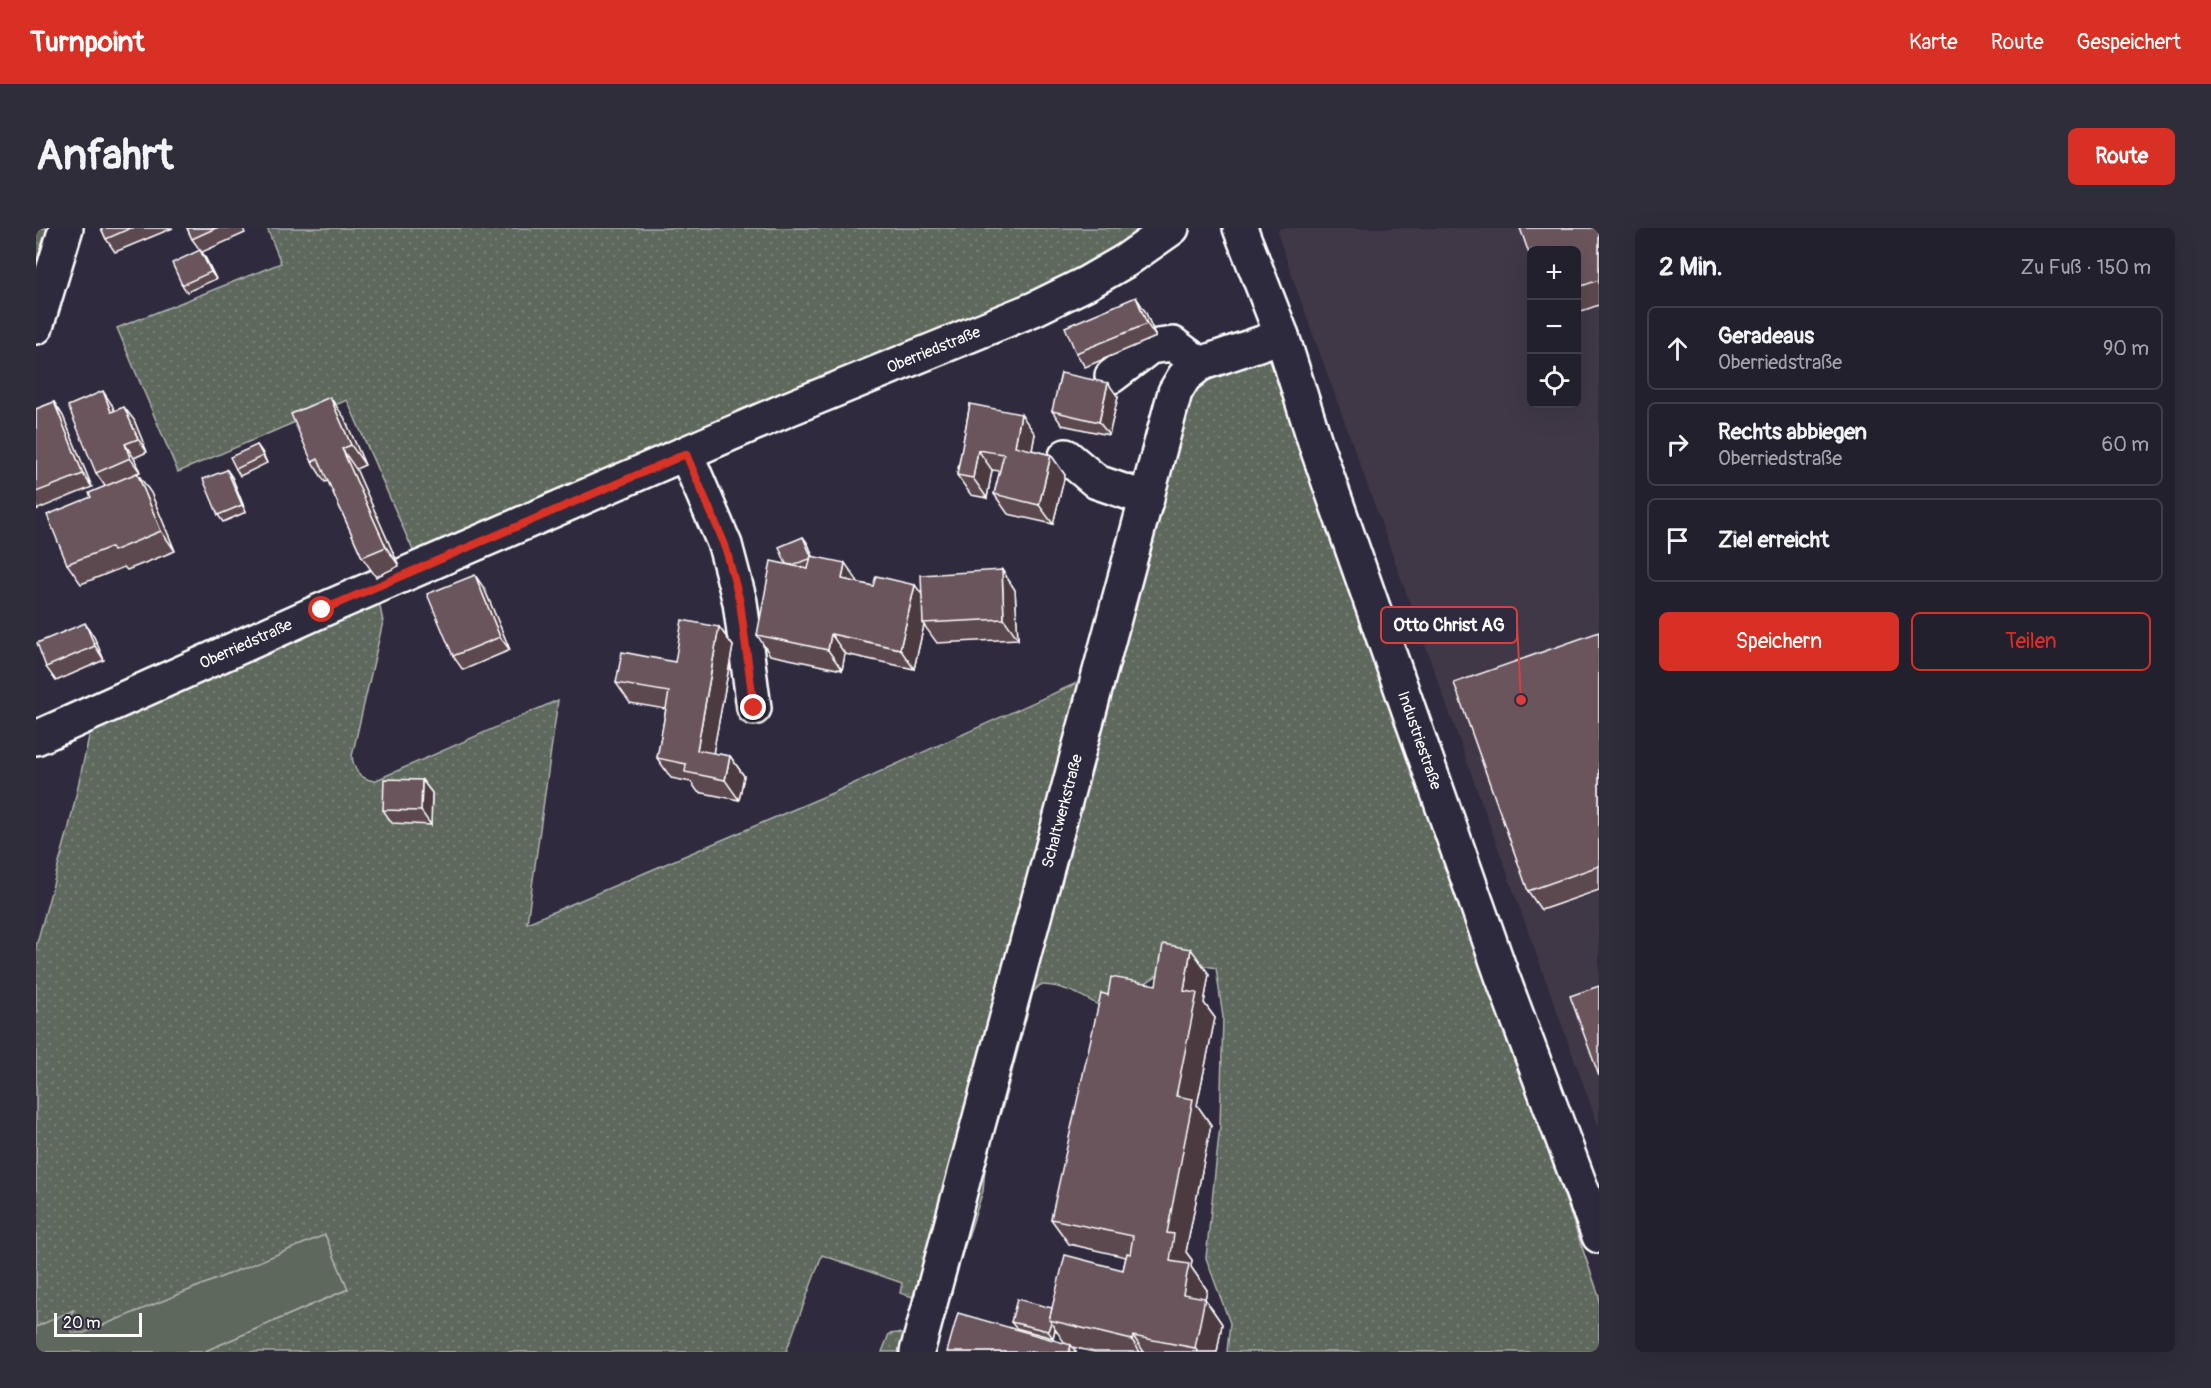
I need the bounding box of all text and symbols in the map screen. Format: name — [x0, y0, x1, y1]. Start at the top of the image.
text: Turnpoint — [30, 25, 144, 60]
text: Karte — [1909, 29, 1958, 56]
text: Route — [1991, 29, 2044, 56]
text: Gespeichert — [2077, 29, 2181, 56]
button: Route — [2068, 128, 2175, 185]
text: Anfahrt — [36, 130, 174, 182]
map controls — [1527, 246, 1581, 408]
button: + — [1527, 246, 1581, 300]
text: 2 Min. — [1659, 251, 1723, 283]
text: Zu Fuß · 150 m — [2020, 255, 2151, 280]
button: − — [1527, 300, 1581, 354]
street label: Oberriedstraße — [884, 322, 983, 378]
text: Geradeaus — [1718, 322, 1814, 350]
icon: ahead — [1661, 332, 1694, 365]
text: 90 m — [2103, 336, 2149, 361]
text: Oberriedstraße — [1718, 350, 1842, 375]
button: locate — [1527, 354, 1581, 408]
text: Rechts abbiegen — [1718, 418, 1867, 446]
icon: right — [1661, 428, 1694, 461]
text: 60 m — [2102, 432, 2149, 457]
text: Oberriedstraße — [1718, 446, 1842, 471]
icon: arrive — [1661, 524, 1694, 557]
text: Ziel erreicht — [1718, 526, 1829, 554]
route start — [308, 596, 334, 622]
callout: Otto Christ AG — [1381, 607, 1517, 643]
button: Speichern — [1659, 612, 1899, 671]
button: Teilen — [1911, 612, 2151, 671]
text: Otto Christ AG — [1393, 614, 1505, 637]
street label: Oberriedstraße — [197, 615, 295, 673]
street label: Industriestraße — [1393, 688, 1446, 792]
route end — [740, 694, 766, 720]
street label: Schaltwerkstraße — [1037, 752, 1087, 870]
scale bar — [54, 1310, 142, 1338]
text: 20 m — [63, 1313, 101, 1333]

